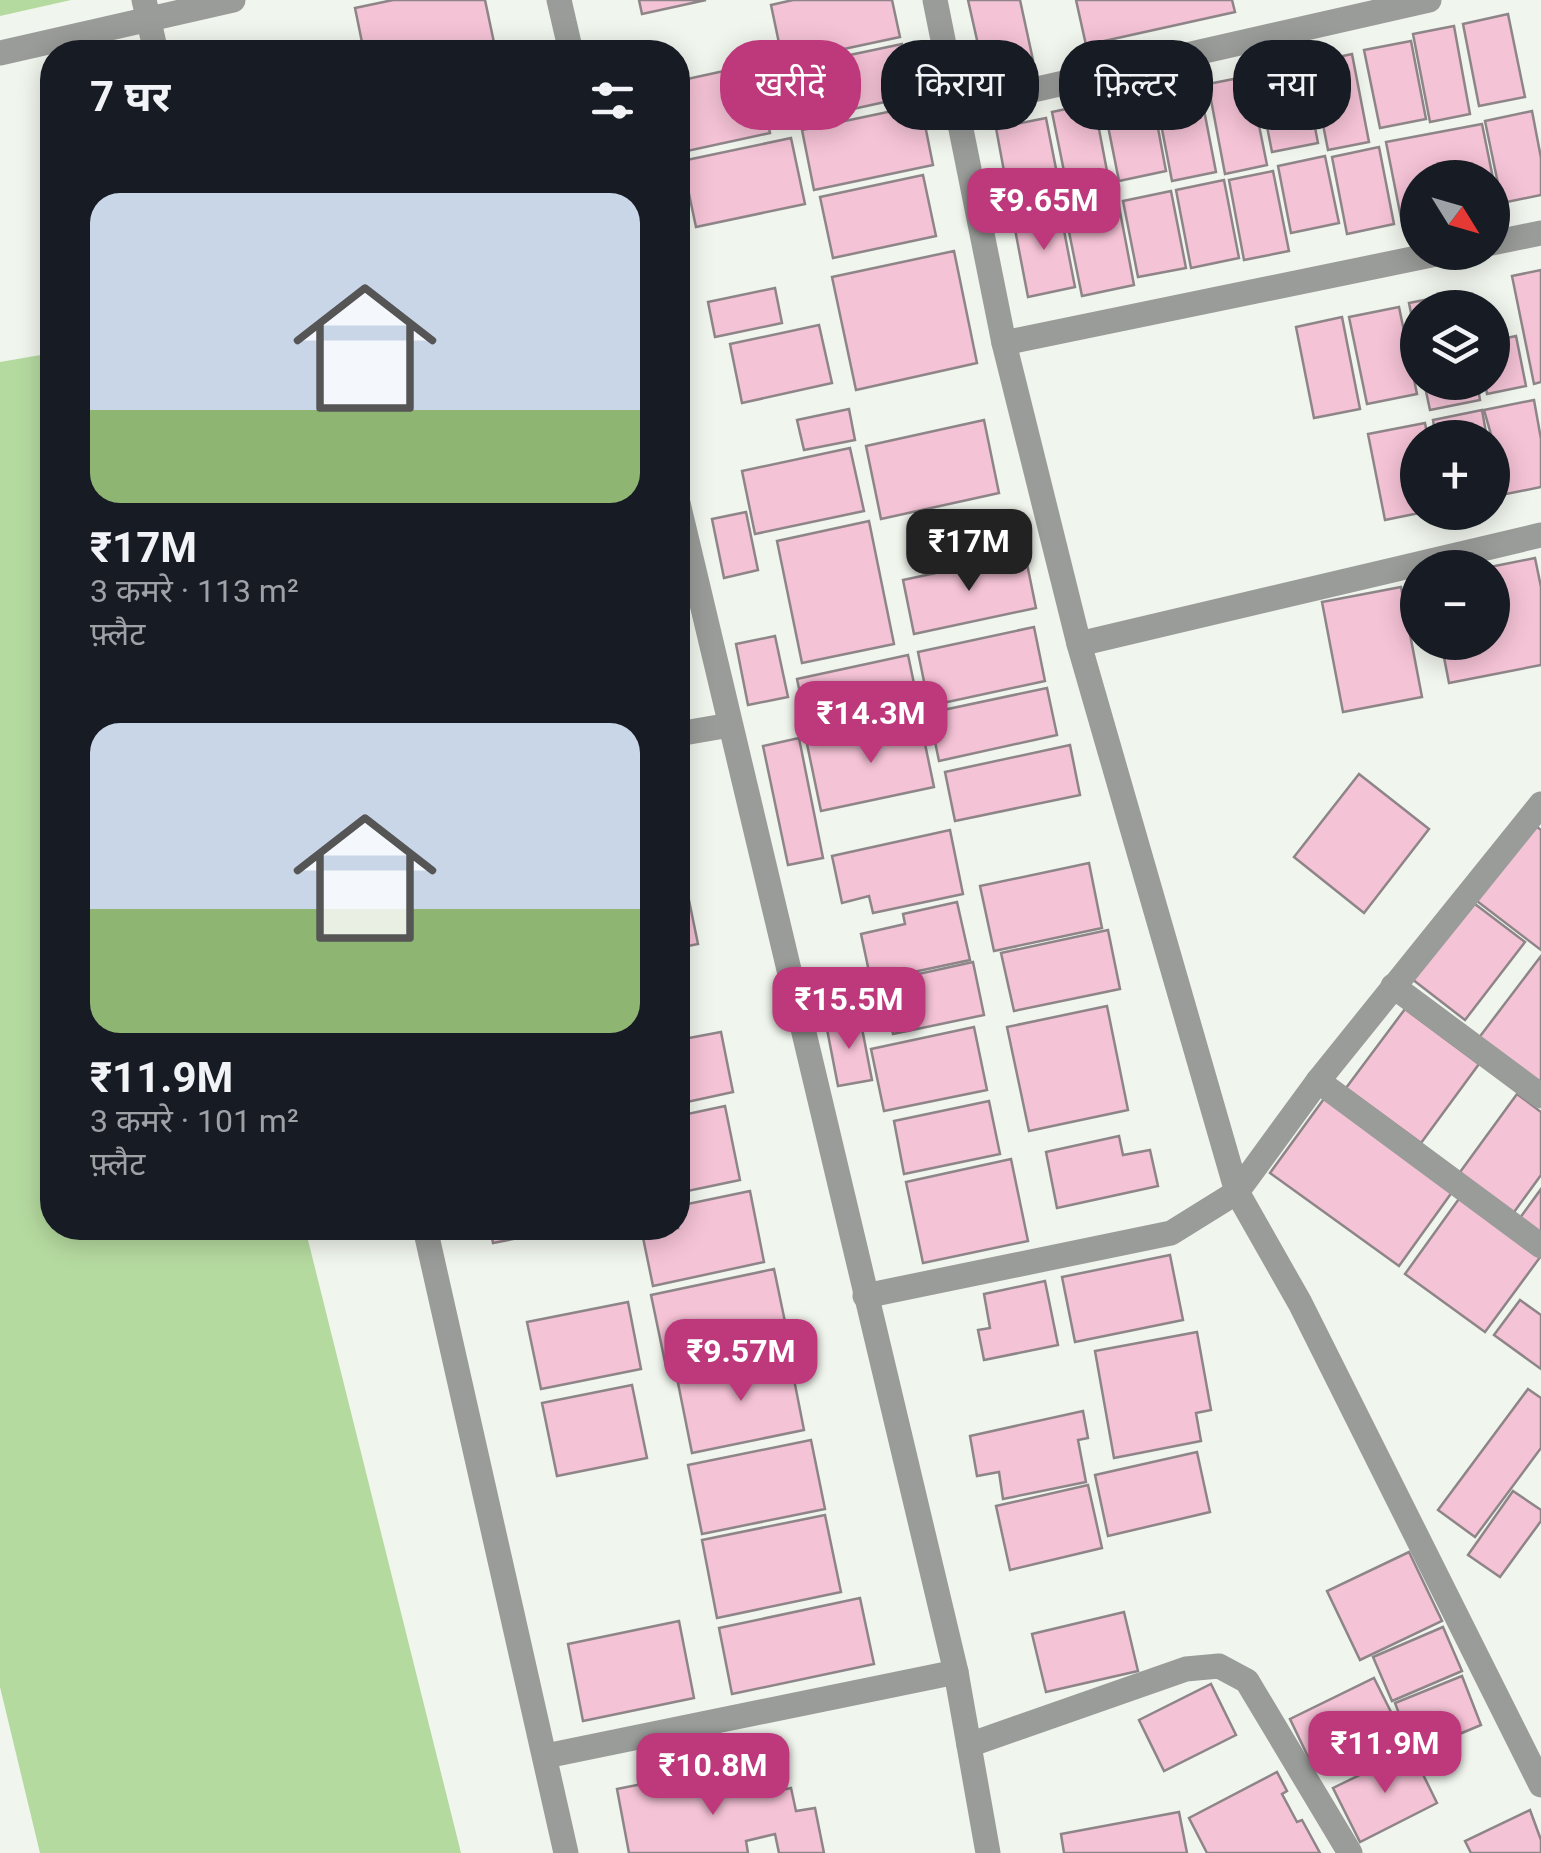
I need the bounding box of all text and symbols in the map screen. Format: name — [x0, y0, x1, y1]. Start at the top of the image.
chip: खरीदें — [720, 40, 861, 130]
chip: किराया — [881, 40, 1039, 130]
chip: फ़िल्टर — [1059, 40, 1213, 130]
chip: नया — [1233, 40, 1351, 130]
text: 7 घर — [90, 72, 170, 121]
icon: filters — [585, 73, 640, 128]
north arrow — [1400, 160, 1510, 270]
map controls — [1400, 160, 1510, 660]
pin: ₹9.65M — [963, 168, 1125, 253]
text: ₹9.65M — [989, 181, 1099, 219]
icon: home — [275, 258, 455, 438]
button: layers — [1400, 290, 1510, 400]
button: + — [1400, 420, 1510, 530]
pin: ₹17M — [910, 509, 1028, 594]
text: ₹17M — [928, 522, 1010, 560]
text: ₹17M — [90, 523, 197, 572]
button: − — [1400, 550, 1510, 660]
text: 3 कमरे · 113 m² — [90, 572, 299, 610]
text: फ़्लैट — [90, 615, 145, 653]
pin: ₹14.3M — [790, 681, 952, 766]
text: ₹14.3M — [816, 694, 926, 732]
icon: home — [275, 788, 455, 968]
pin: ₹15.5M — [768, 967, 930, 1052]
text: ₹15.5M — [794, 980, 904, 1018]
text: ₹11.9M — [90, 1053, 233, 1102]
text: 3 कमरे · 101 m² — [90, 1102, 299, 1140]
text: फ़्लैट — [90, 1145, 145, 1183]
pin: ₹9.57M — [660, 1319, 822, 1404]
text: ₹9.57M — [686, 1332, 796, 1370]
pin: ₹11.9M — [1304, 1711, 1466, 1796]
text: ₹11.9M — [1330, 1724, 1440, 1762]
pin: ₹10.8M — [632, 1733, 794, 1818]
text: ₹10.8M — [658, 1746, 768, 1784]

